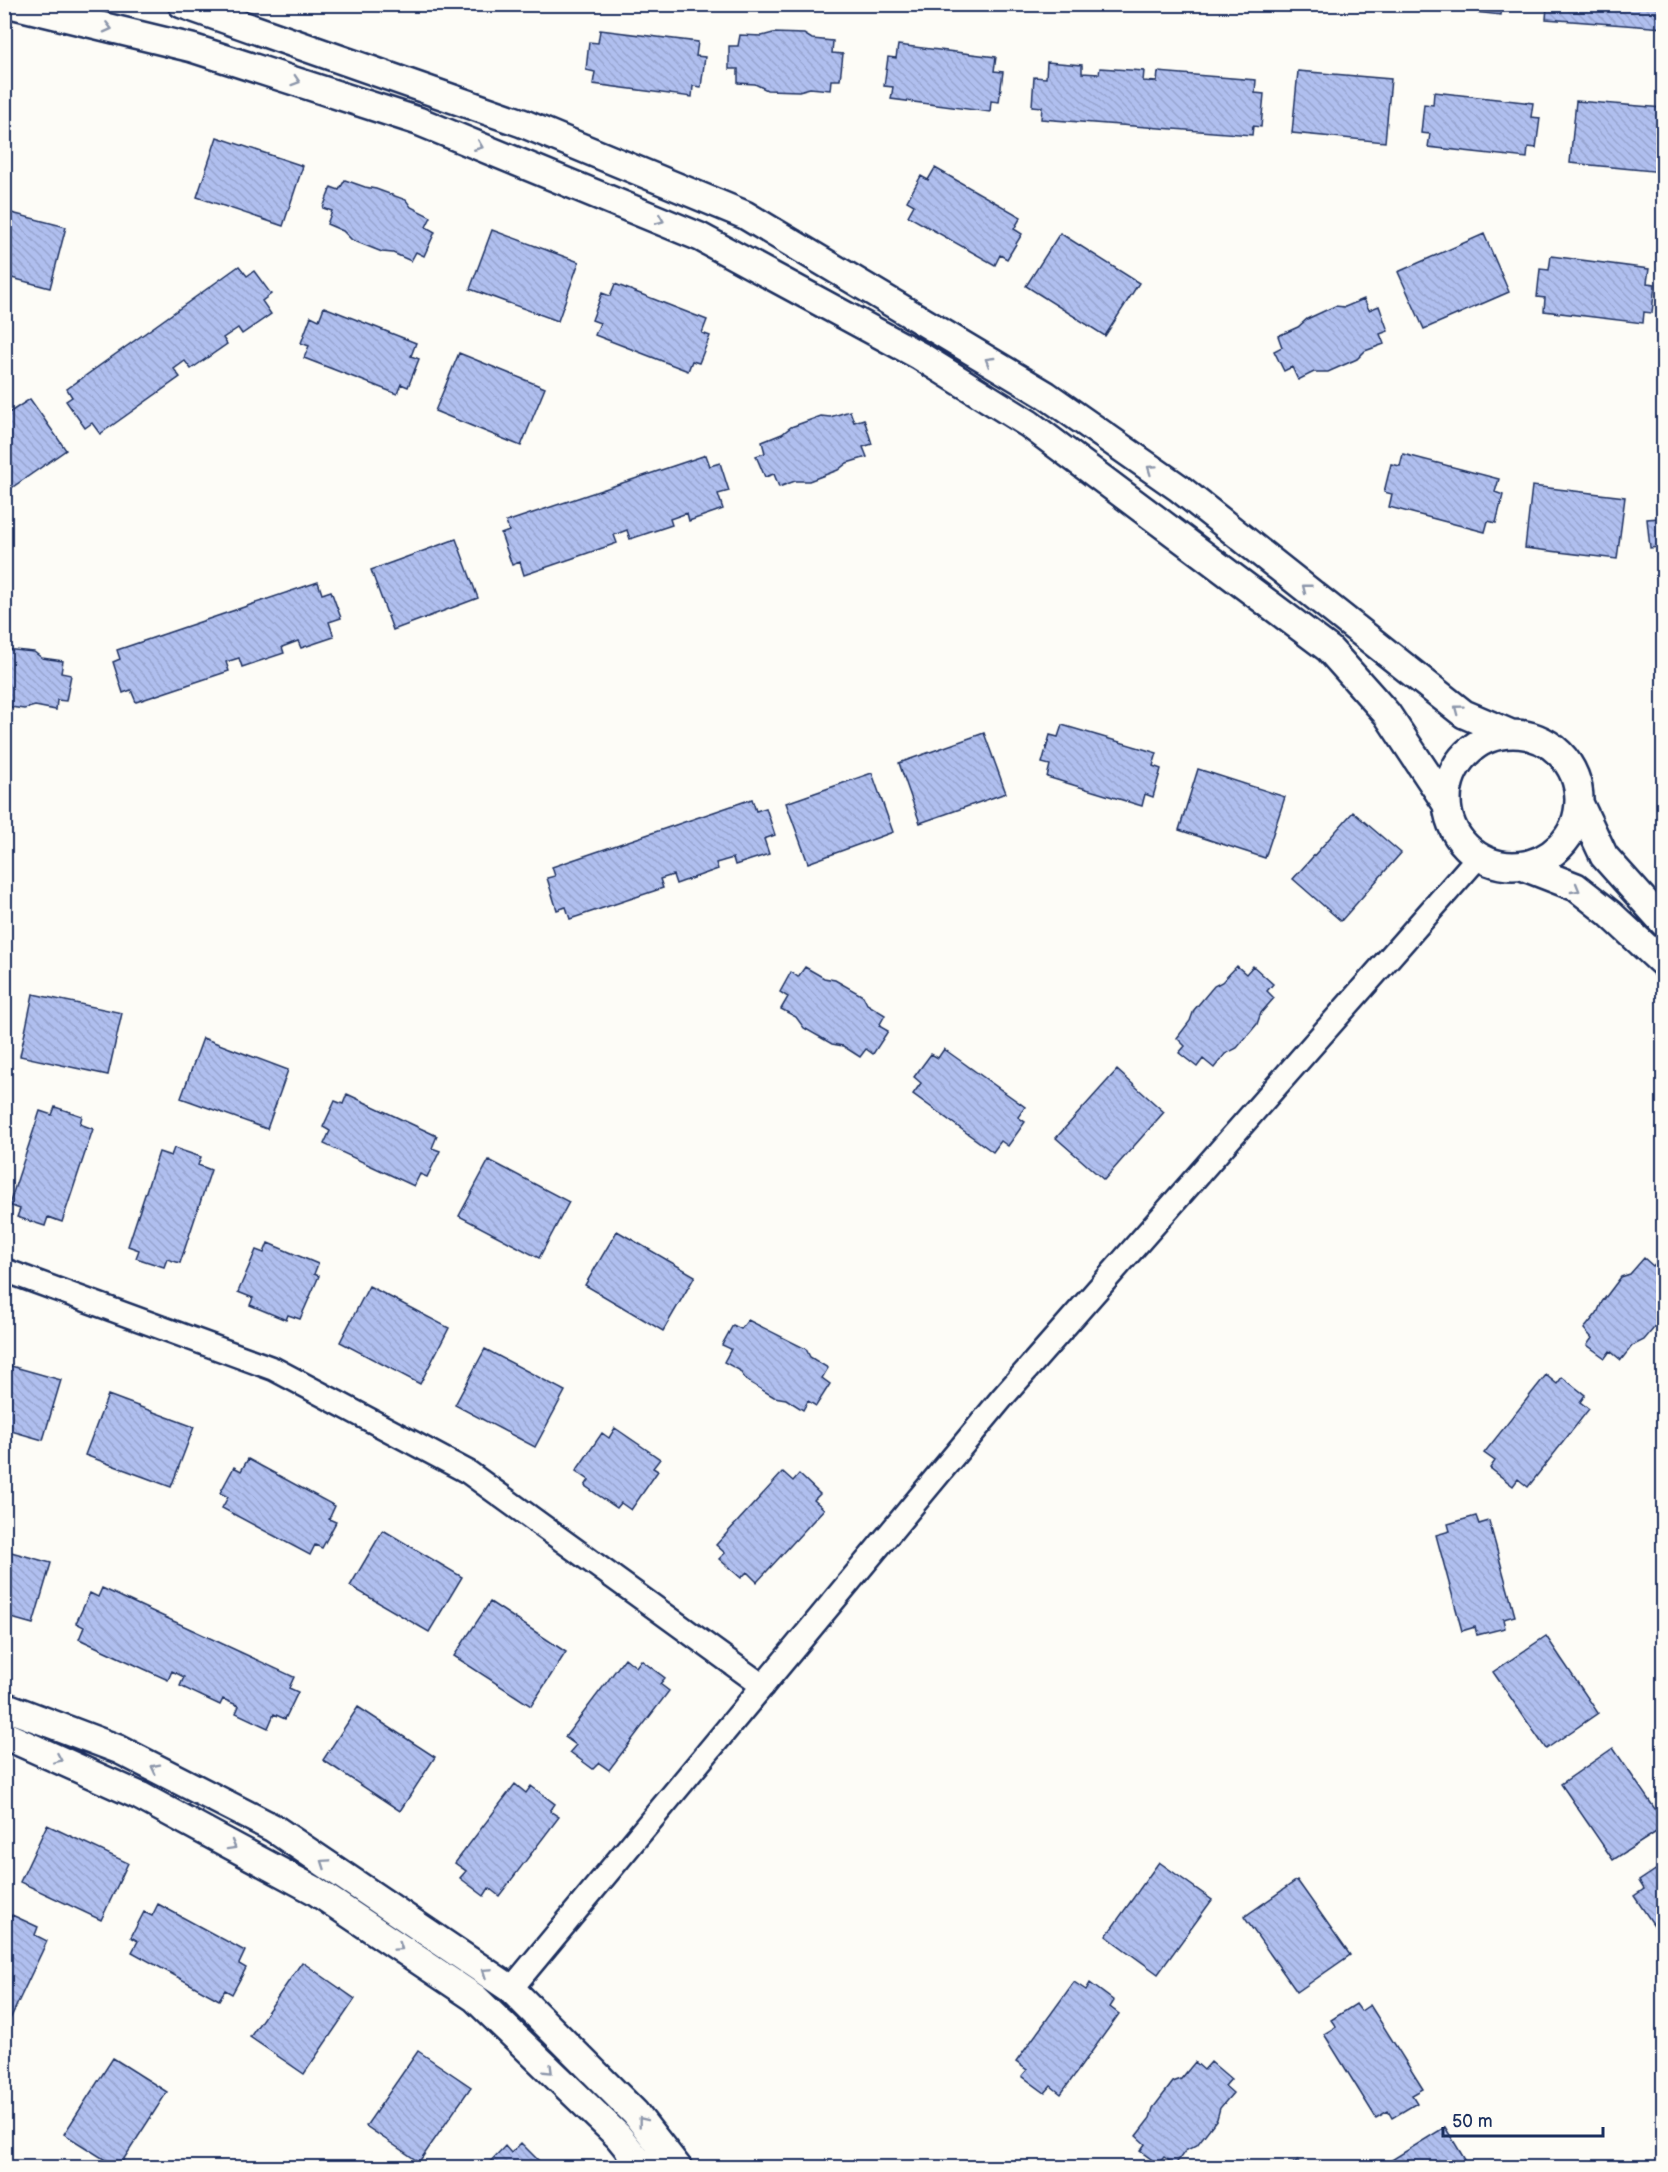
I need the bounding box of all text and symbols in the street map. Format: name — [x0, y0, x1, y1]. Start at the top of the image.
one-way arrow — [103, 21, 113, 34]
one-way arrow — [290, 74, 301, 87]
one-way arrow — [473, 139, 484, 151]
one-way arrow — [653, 213, 664, 225]
one-way arrow — [985, 356, 995, 368]
one-way arrow — [1147, 465, 1158, 476]
one-way arrow — [1301, 584, 1312, 595]
one-way arrow — [1454, 705, 1465, 716]
one-way arrow — [1570, 881, 1580, 893]
one-way arrow — [51, 1751, 62, 1763]
one-way arrow — [150, 1764, 161, 1775]
one-way arrow — [226, 1839, 236, 1850]
one-way arrow — [320, 1859, 331, 1870]
one-way arrow — [392, 1940, 403, 1951]
one-way arrow — [482, 1969, 493, 1980]
one-way arrow — [542, 2062, 553, 2073]
scale bar — [1443, 2100, 1604, 2138]
text: 50 m — [1452, 2111, 1493, 2132]
one-way arrow — [638, 2117, 649, 2128]

